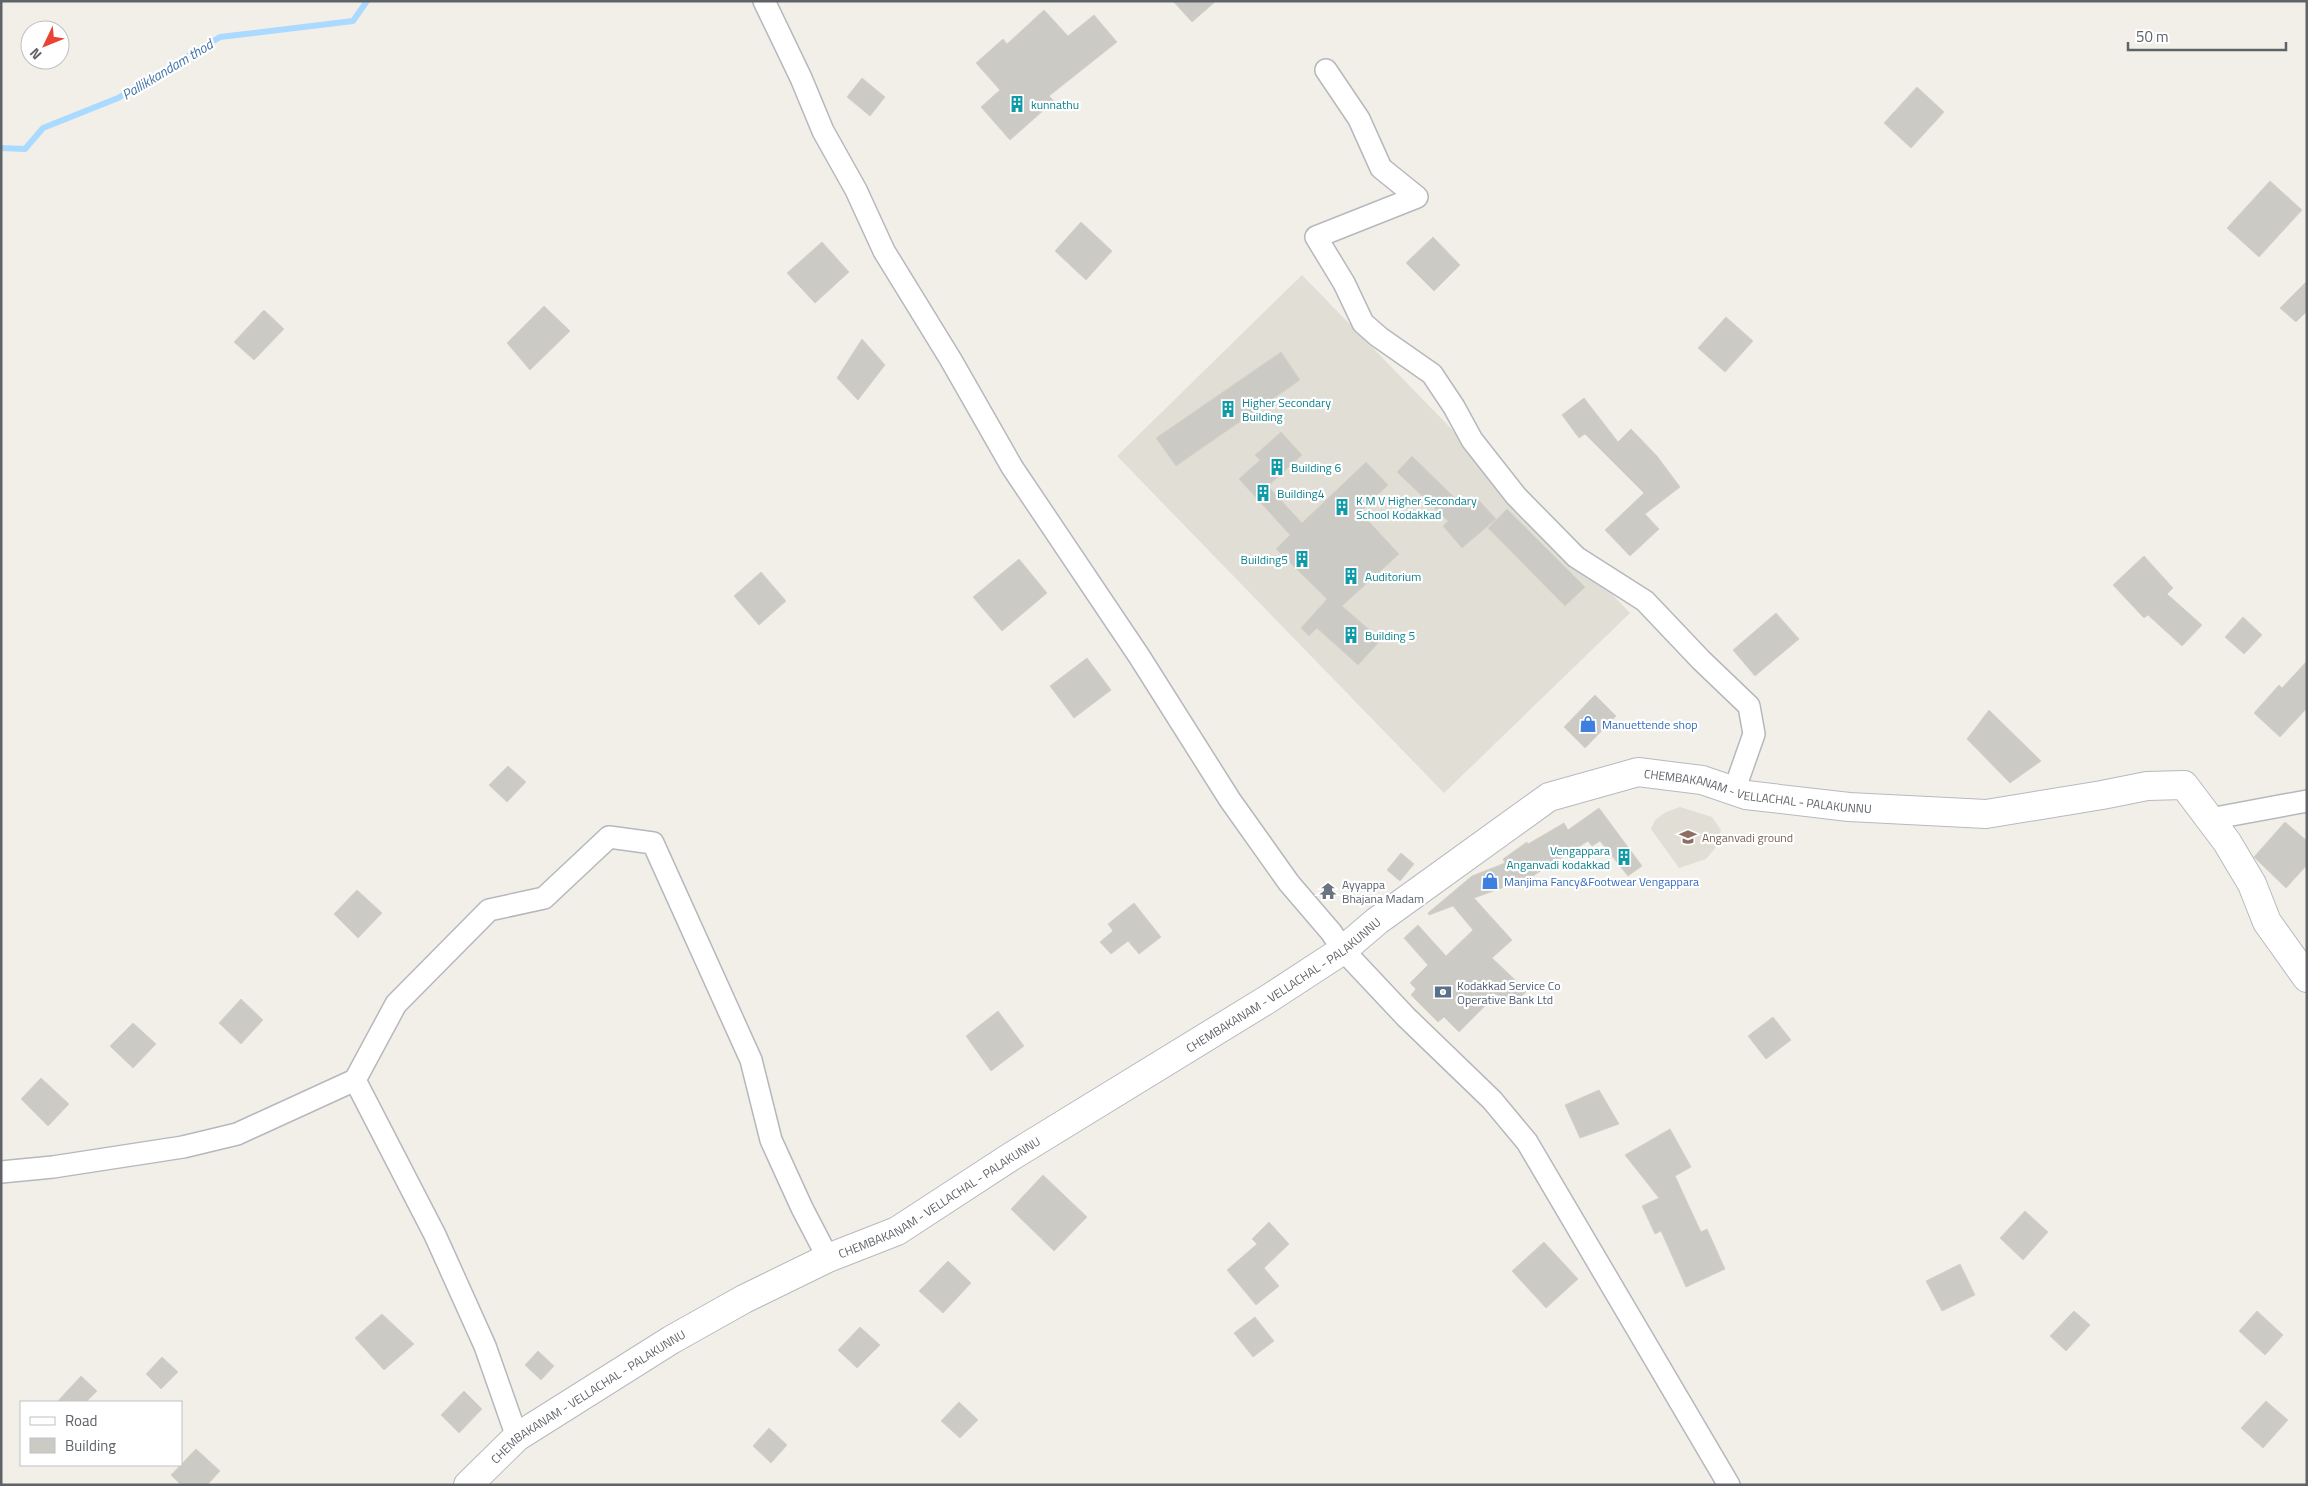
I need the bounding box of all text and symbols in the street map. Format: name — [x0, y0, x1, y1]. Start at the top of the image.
north arrow — [20, 20, 70, 70]
scale bar — [2128, 20, 2286, 52]
text: 50 m — [2136, 25, 2169, 48]
water label: Pallikkandam thod — [117, 32, 218, 105]
text: N — [24, 43, 46, 65]
building icon: kunnathu — [1007, 94, 1027, 114]
place label: kunnathu — [1031, 95, 1079, 114]
place label: Higher Secondary Building — [1242, 393, 1331, 426]
building icon: Higher Secondary Building — [1218, 399, 1238, 419]
building icon: Building 6 — [1267, 457, 1287, 477]
place label: Building 6 — [1291, 458, 1341, 477]
building icon: Building4 — [1253, 483, 1273, 503]
place label: Building4 — [1277, 484, 1325, 503]
place label: K M V Higher Secondary School Kodakkad — [1356, 491, 1477, 524]
building icon: K M V Higher Secondary School Kodakkad — [1332, 497, 1352, 517]
building icon: Building5 — [1292, 549, 1312, 569]
place label: Building5 — [1241, 550, 1288, 569]
building icon: Auditorium — [1341, 566, 1361, 586]
place label: Auditorium — [1365, 567, 1421, 586]
building icon: Building 5 — [1341, 625, 1361, 645]
place label: Building 5 — [1365, 626, 1415, 645]
shop icon: Manuettende shop — [1578, 714, 1598, 734]
place label: Manuettende shop — [1602, 715, 1698, 734]
street label: CHEMBAKANAM - VELLACHAL - PALAKUNNU — [1643, 763, 1872, 818]
school or university icon: Anganvadi ground — [1678, 827, 1698, 847]
place label: Anganvadi ground — [1702, 828, 1793, 847]
place label: Vengappara Anganvadi kodakkad — [1506, 841, 1610, 874]
building icon: Vengappara Anganvadi kodakkad — [1614, 847, 1634, 867]
shop icon: Manjima Fancy&Footwear Vengappara — [1480, 871, 1500, 891]
place label: Manjima Fancy&Footwear Vengappara — [1504, 872, 1699, 891]
place label: Ayyappa Bhajana Madam — [1342, 875, 1424, 908]
temple icon: Ayyappa Bhajana Madam — [1318, 881, 1338, 901]
street label: CHEMBAKANAM - VELLACHAL - PALAKUNNU — [1182, 913, 1385, 1057]
place label: Kodakkad Service Co Operative Bank Ltd — [1457, 976, 1561, 1009]
bank icon: Kodakkad Service Co Operative Bank Ltd — [1433, 982, 1453, 1002]
street label: CHEMBAKANAM - VELLACHAL - PALAKUNNU — [835, 1131, 1044, 1263]
street label: CHEMBAKANAM - VELLACHAL - PALAKUNNU — [486, 1324, 689, 1468]
legend — [20, 1401, 182, 1466]
text: Road — [65, 1409, 97, 1432]
text: Building — [65, 1434, 116, 1457]

